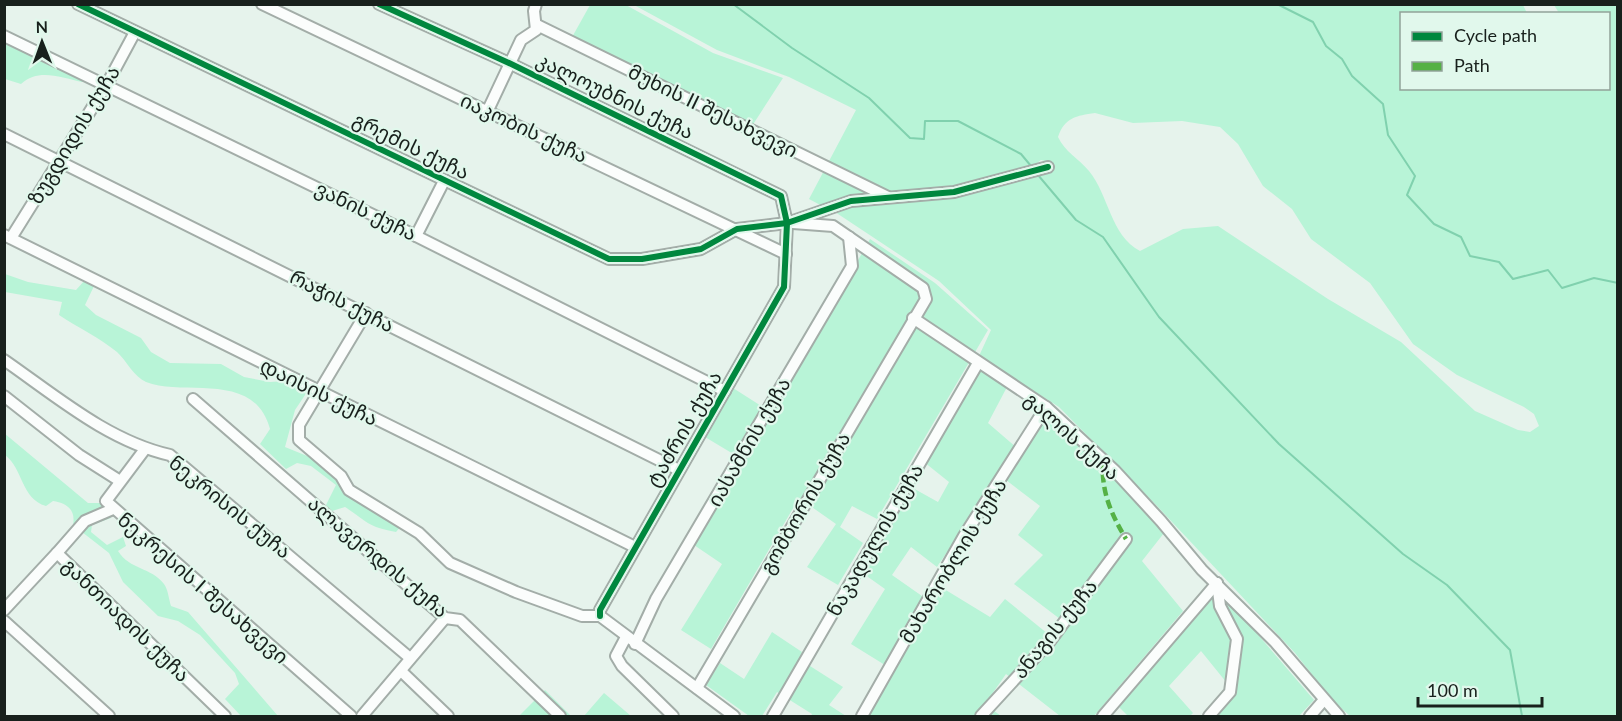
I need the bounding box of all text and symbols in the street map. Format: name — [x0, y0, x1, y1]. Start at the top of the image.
north arrow — [12, 12, 72, 72]
legend — [1400, 12, 1610, 90]
text: N — [35, 17, 48, 36]
text: Cycle path — [1454, 24, 1537, 46]
street label: კალოუბნის ქუჩა — [532, 47, 698, 145]
text: Path — [1454, 54, 1490, 76]
street label: მუხის II შესახვევი — [624, 59, 802, 162]
street label: ზუგდიდის ქუჩა — [22, 61, 126, 209]
street label: იაკობის ქუჩა — [457, 87, 592, 168]
street label: გრემის ქუჩა — [349, 107, 474, 185]
street label: ვანის ქუჩა — [311, 175, 421, 246]
street label: რაჭის ქუჩა — [286, 264, 399, 338]
street label: დაისის ქუჩა — [256, 352, 382, 432]
street label: ტაძრის ქუჩა — [640, 366, 727, 491]
street label: იასამნის ქუჩა — [701, 373, 796, 511]
street label: გალის ქუჩა — [1019, 386, 1125, 486]
street label: გომბორის ქუჩა — [754, 427, 855, 578]
street label: ნეკრისის ქუჩა — [164, 450, 296, 564]
street label: ნაკადულის ქუჩა — [821, 459, 929, 621]
street label: მახარობლის ქუჩა — [894, 474, 1012, 648]
street label: ალავერდის ქუჩა — [302, 491, 454, 623]
street label: ნეკრესის I შესახვევი — [113, 507, 294, 669]
street label: განთიადის ქუჩა — [57, 552, 195, 688]
street label: ანაგის ქუჩა — [1007, 574, 1102, 683]
scale bar — [1418, 670, 1542, 708]
text: 100 m — [1427, 679, 1478, 701]

